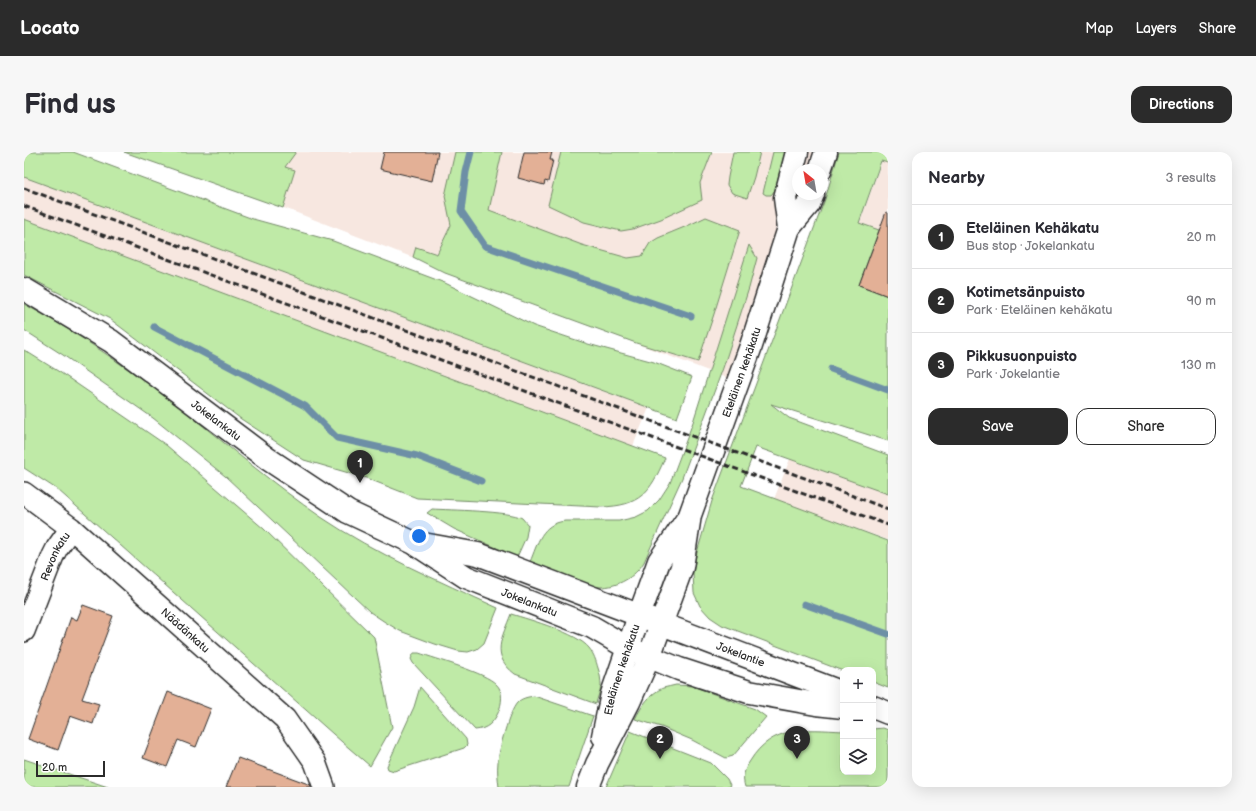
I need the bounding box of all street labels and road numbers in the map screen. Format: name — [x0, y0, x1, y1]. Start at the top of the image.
street label: Eteläinen kehäkatu — [720, 325, 764, 419]
street label: Jokelankatu — [188, 397, 244, 443]
street label: Revonkatu — [38, 530, 73, 583]
street label: Jokelankatu — [499, 586, 559, 620]
street label: Näädänkatu — [158, 606, 212, 655]
street label: Eteläinen kehäkatu — [602, 623, 643, 716]
street label: Jokelantie — [714, 639, 767, 670]

